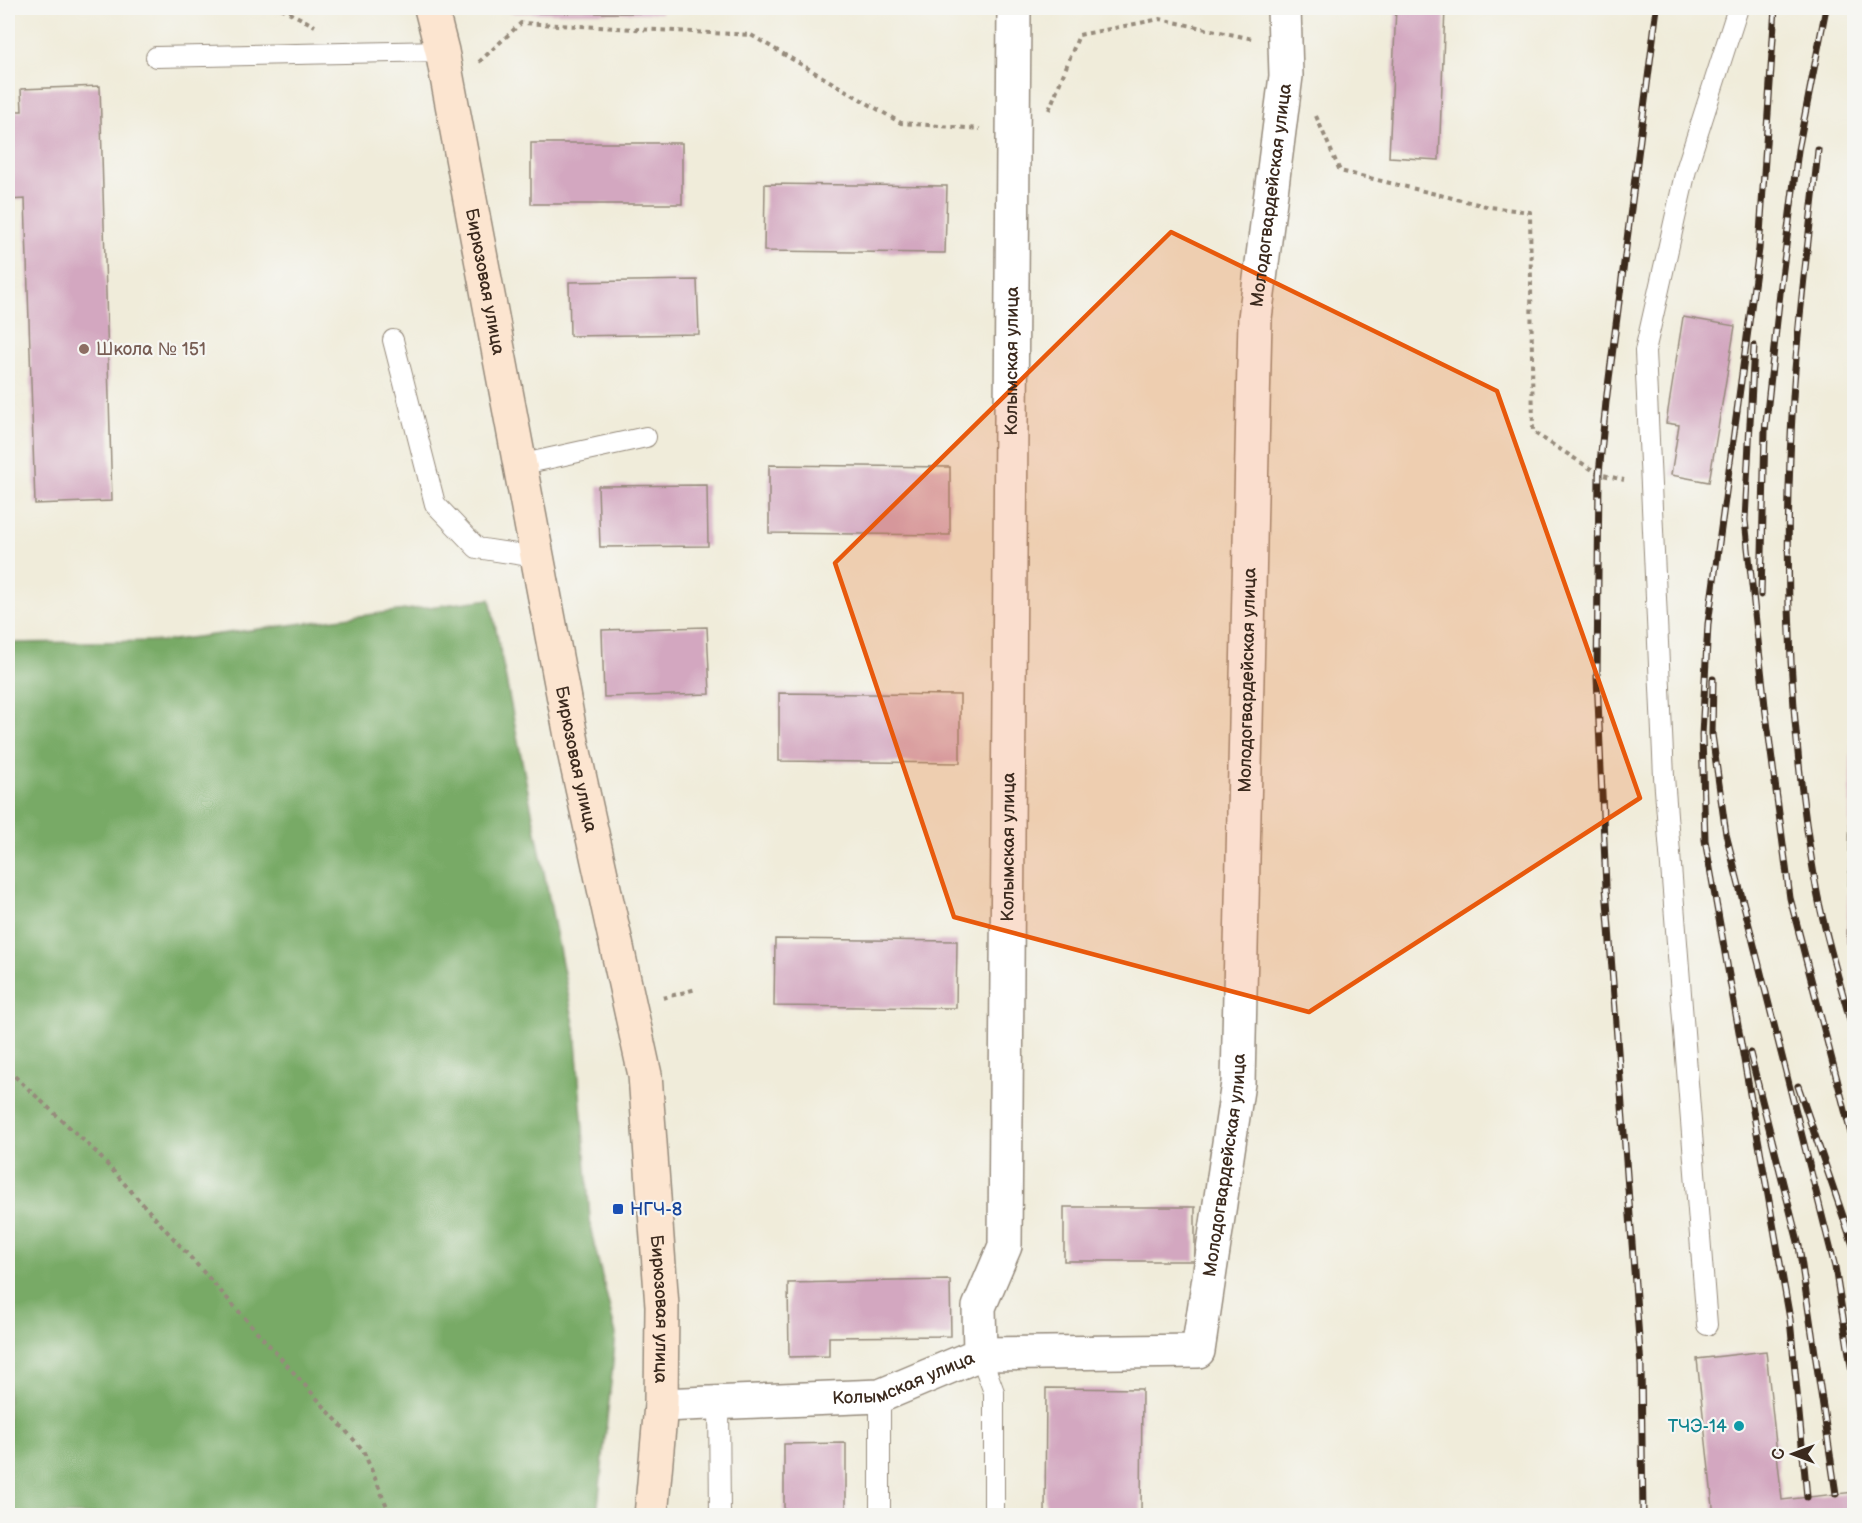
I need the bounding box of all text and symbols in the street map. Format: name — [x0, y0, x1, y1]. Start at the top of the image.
street label: Молодогвардейская улица — [1246, 82, 1296, 308]
street label: Бирюзовая улица — [461, 207, 510, 357]
street label: Колымская улица — [1000, 286, 1022, 436]
place label: Школа № 151 — [96, 339, 206, 360]
marker: Школа № 151 — [77, 342, 91, 356]
street label: Молодогвардейская улица — [1234, 567, 1260, 793]
street label: Бирюзовая улица — [551, 684, 602, 834]
street label: Колымская улица — [997, 772, 1019, 922]
street label: Молодогвардейская улица — [1199, 1053, 1249, 1278]
place label: НГЧ-8 — [630, 1199, 682, 1220]
marker: НГЧ-8 — [611, 1202, 625, 1216]
street label: Бирюзовая улица — [646, 1234, 673, 1384]
street label: Колымская улица — [832, 1347, 978, 1408]
place label: ТЧЭ-14 — [1668, 1416, 1727, 1437]
marker: ТЧЭ-14 — [1732, 1419, 1746, 1433]
north arrow — [1763, 1424, 1823, 1484]
text: С — [1770, 1448, 1789, 1460]

